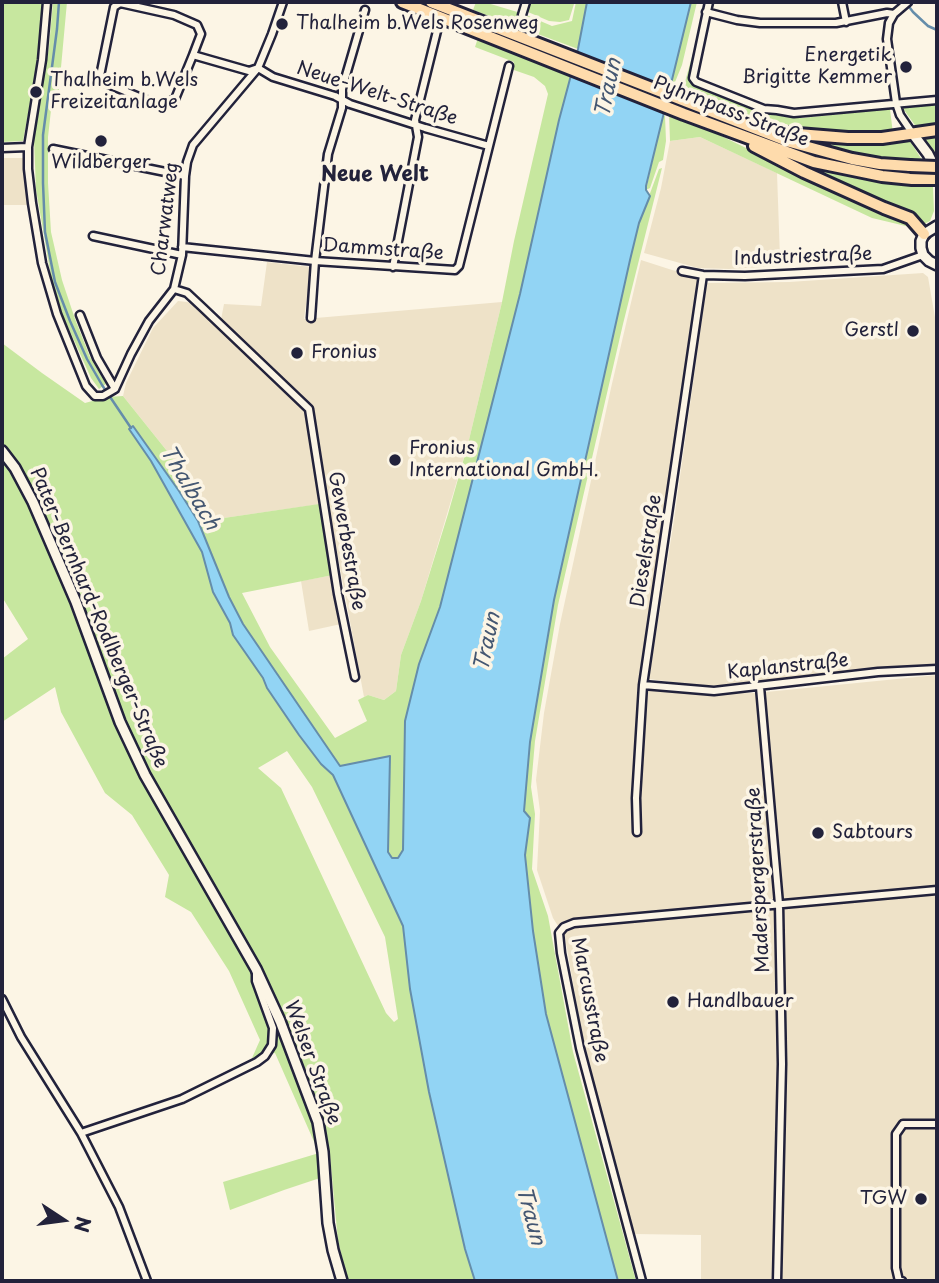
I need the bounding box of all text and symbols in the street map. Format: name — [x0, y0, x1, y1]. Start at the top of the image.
place label: Thalheim b.Wels Rosenweg — [296, 13, 539, 35]
marker: Thalheim b.Wels Rosenweg — [274, 16, 290, 32]
place label: Energetik Brigitte Kemmer — [742, 45, 892, 89]
water label: Traun — [591, 56, 627, 120]
street label: Neue-Welt-Straße — [294, 57, 460, 131]
marker: Energetik Brigitte Kemmer — [898, 59, 914, 75]
place label: Thalheim b.Wels Freizeitanlage — [50, 70, 198, 114]
street label: Pyhrnpass Straße — [650, 72, 812, 152]
marker: Thalheim b.Wels Freizeitanlage — [28, 84, 44, 100]
marker: Wildberger — [93, 133, 109, 149]
place label: Wildberger — [51, 152, 151, 174]
street label: Charwatweg — [148, 161, 184, 277]
district label: Neue Welt — [321, 162, 429, 188]
street label: Dammstraße — [322, 234, 444, 266]
street label: Industriestraße — [733, 243, 873, 271]
place label: Gerstl — [844, 320, 899, 342]
marker: Gerstl — [905, 323, 921, 339]
place label: Fronius — [311, 342, 377, 364]
marker: Fronius — [289, 345, 305, 361]
place label: Fronius International GmbH. — [409, 438, 599, 482]
water label: Thalbach — [154, 441, 224, 535]
marker: Fronius International GmbH. — [387, 452, 403, 468]
street label: Pater-Bernhard-Rodlberger-Straße — [24, 464, 172, 772]
street label: Gewerbestraße — [323, 470, 369, 612]
street label: Dieselstraße — [627, 493, 667, 609]
water label: Traun — [470, 610, 506, 674]
street label: Kaplanstraße — [726, 649, 850, 685]
street label: Maderspergerstraße — [743, 787, 775, 973]
place label: Sabtours — [832, 822, 913, 844]
marker: Sabtours — [810, 825, 826, 841]
street label: Marcusstraße — [566, 936, 612, 1064]
place label: Handlbauer — [687, 991, 794, 1013]
marker: Handlbauer — [665, 994, 681, 1010]
street label: Welser Straße — [279, 998, 345, 1128]
water label: Traun — [510, 1184, 550, 1248]
north arrow — [28, 1185, 98, 1255]
place label: TGW — [860, 1188, 907, 1210]
marker: TGW — [913, 1191, 929, 1207]
text: N — [68, 1214, 99, 1235]

